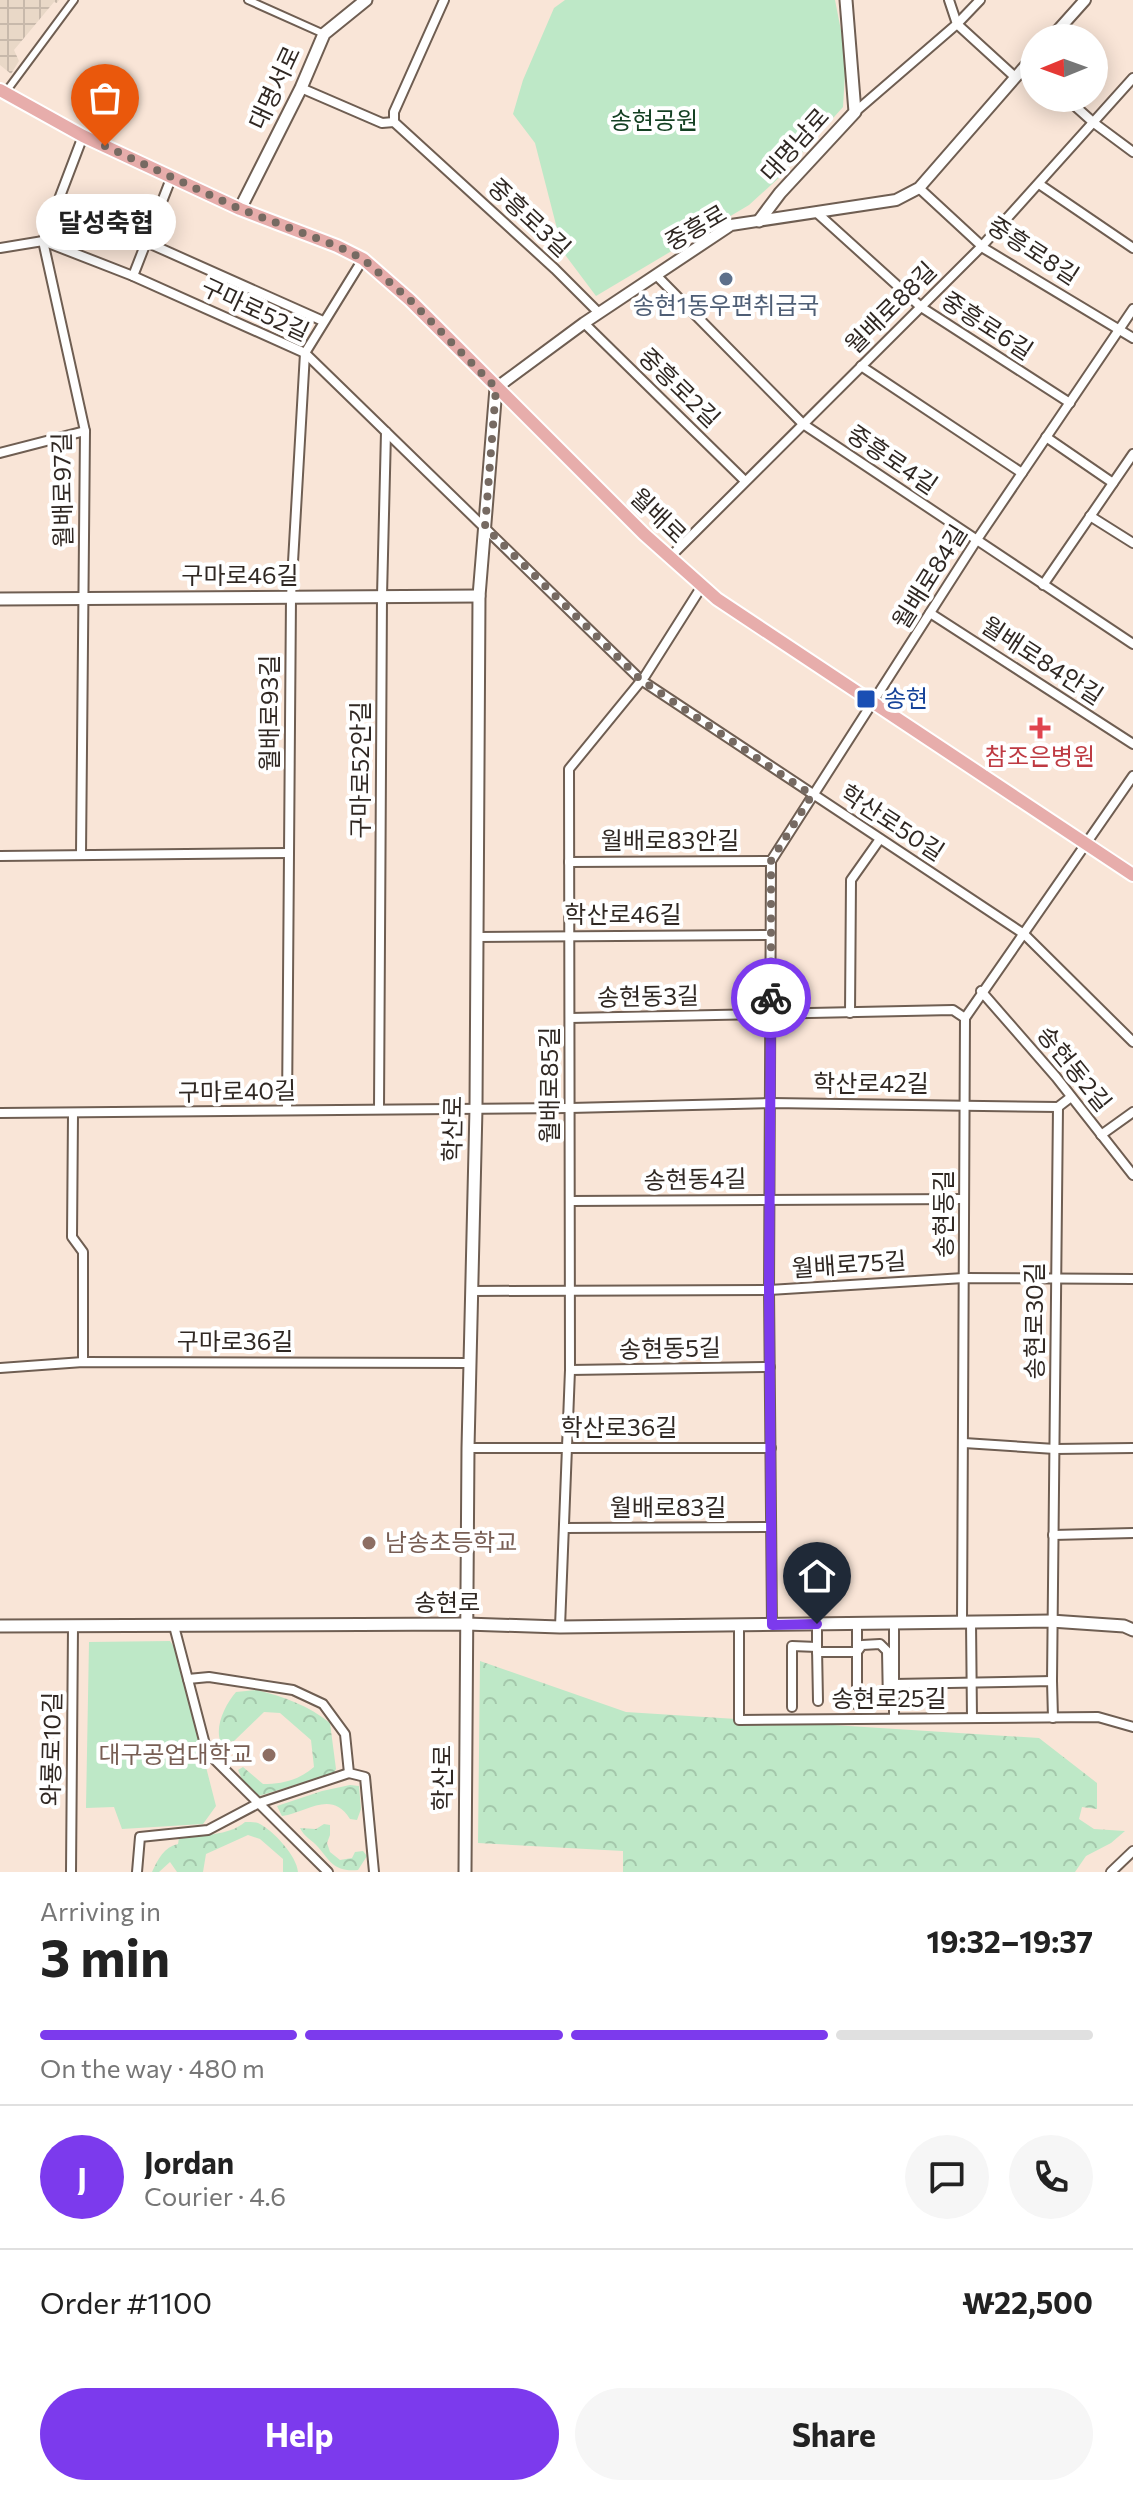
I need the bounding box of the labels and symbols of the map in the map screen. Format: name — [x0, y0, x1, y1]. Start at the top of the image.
north arrow — [1020, 24, 1108, 112]
street label: 대명서로 — [242, 41, 305, 134]
pin — [71, 64, 139, 146]
street label: 대명남로 — [754, 101, 834, 187]
park label: 송현공원 — [610, 105, 698, 134]
street label: 중흥로3길 — [483, 172, 577, 262]
callout: 달성축협 — [35, 194, 175, 250]
street label: 중흥로 — [659, 198, 731, 256]
street label: 중흥로8길 — [983, 210, 1085, 290]
street label: 월배로88길 — [838, 255, 942, 359]
marker: 송현1동우편취급국 — [717, 270, 735, 288]
street label: 구마로52길 — [197, 271, 314, 346]
street label: 중흥로6길 — [937, 285, 1039, 365]
place label: 송현1동우편취급국 — [633, 290, 819, 319]
street label: 중흥로2길 — [633, 341, 727, 433]
street label: 중흥로4길 — [842, 418, 944, 500]
street label: 월배로97길 — [46, 432, 77, 548]
street label: 월배로 — [625, 481, 693, 548]
street label: 월배로84길 — [885, 519, 972, 634]
street label: 구마로46길 — [181, 560, 299, 589]
street label: 월배로84안길 — [976, 610, 1109, 710]
street label: 월배로93길 — [254, 655, 283, 771]
place label: 송현 — [884, 683, 928, 712]
marker: 송현 — [855, 688, 877, 710]
street label: 구마로52안길 — [345, 701, 374, 839]
marker: 참조은병원 — [1029, 717, 1051, 739]
place label: 참조은병원 — [985, 741, 1095, 770]
street label: 학산로50길 — [836, 778, 950, 866]
street label: 월배로83안길 — [601, 825, 739, 854]
street label: 학산로46길 — [564, 899, 682, 928]
courier — [731, 958, 811, 1038]
street label: 송현동3길 — [597, 980, 699, 1011]
street label: 송현동2길 — [1032, 1019, 1118, 1117]
street label: 월배로85길 — [534, 1027, 563, 1143]
street label: 학산로42길 — [813, 1068, 929, 1097]
street label: 구마로40길 — [178, 1075, 296, 1106]
street label: 학산로 — [436, 1096, 467, 1162]
street label: 송현동4길 — [643, 1163, 747, 1194]
street label: 송현동길 — [928, 1170, 957, 1258]
street label: 월배로75길 — [791, 1245, 907, 1282]
street label: 송현로30길 — [1019, 1262, 1048, 1380]
street label: 구마로36길 — [177, 1326, 293, 1355]
street label: 송현동5길 — [619, 1332, 721, 1363]
street label: 학산로36길 — [561, 1412, 677, 1441]
street label: 월배로83길 — [610, 1492, 726, 1521]
place label: 남송초등학교 — [385, 1527, 517, 1556]
marker: 남송초등학교 — [360, 1534, 378, 1552]
pin — [783, 1542, 851, 1624]
street label: 송현로 — [414, 1587, 480, 1616]
street label: 송현로25길 — [831, 1683, 947, 1712]
street label: 와룡로10길 — [35, 1692, 66, 1806]
place label: 대구공업대학교 — [98, 1739, 253, 1768]
street label: 학산로 — [427, 1745, 456, 1811]
marker: 대구공업대학교 — [260, 1746, 278, 1764]

